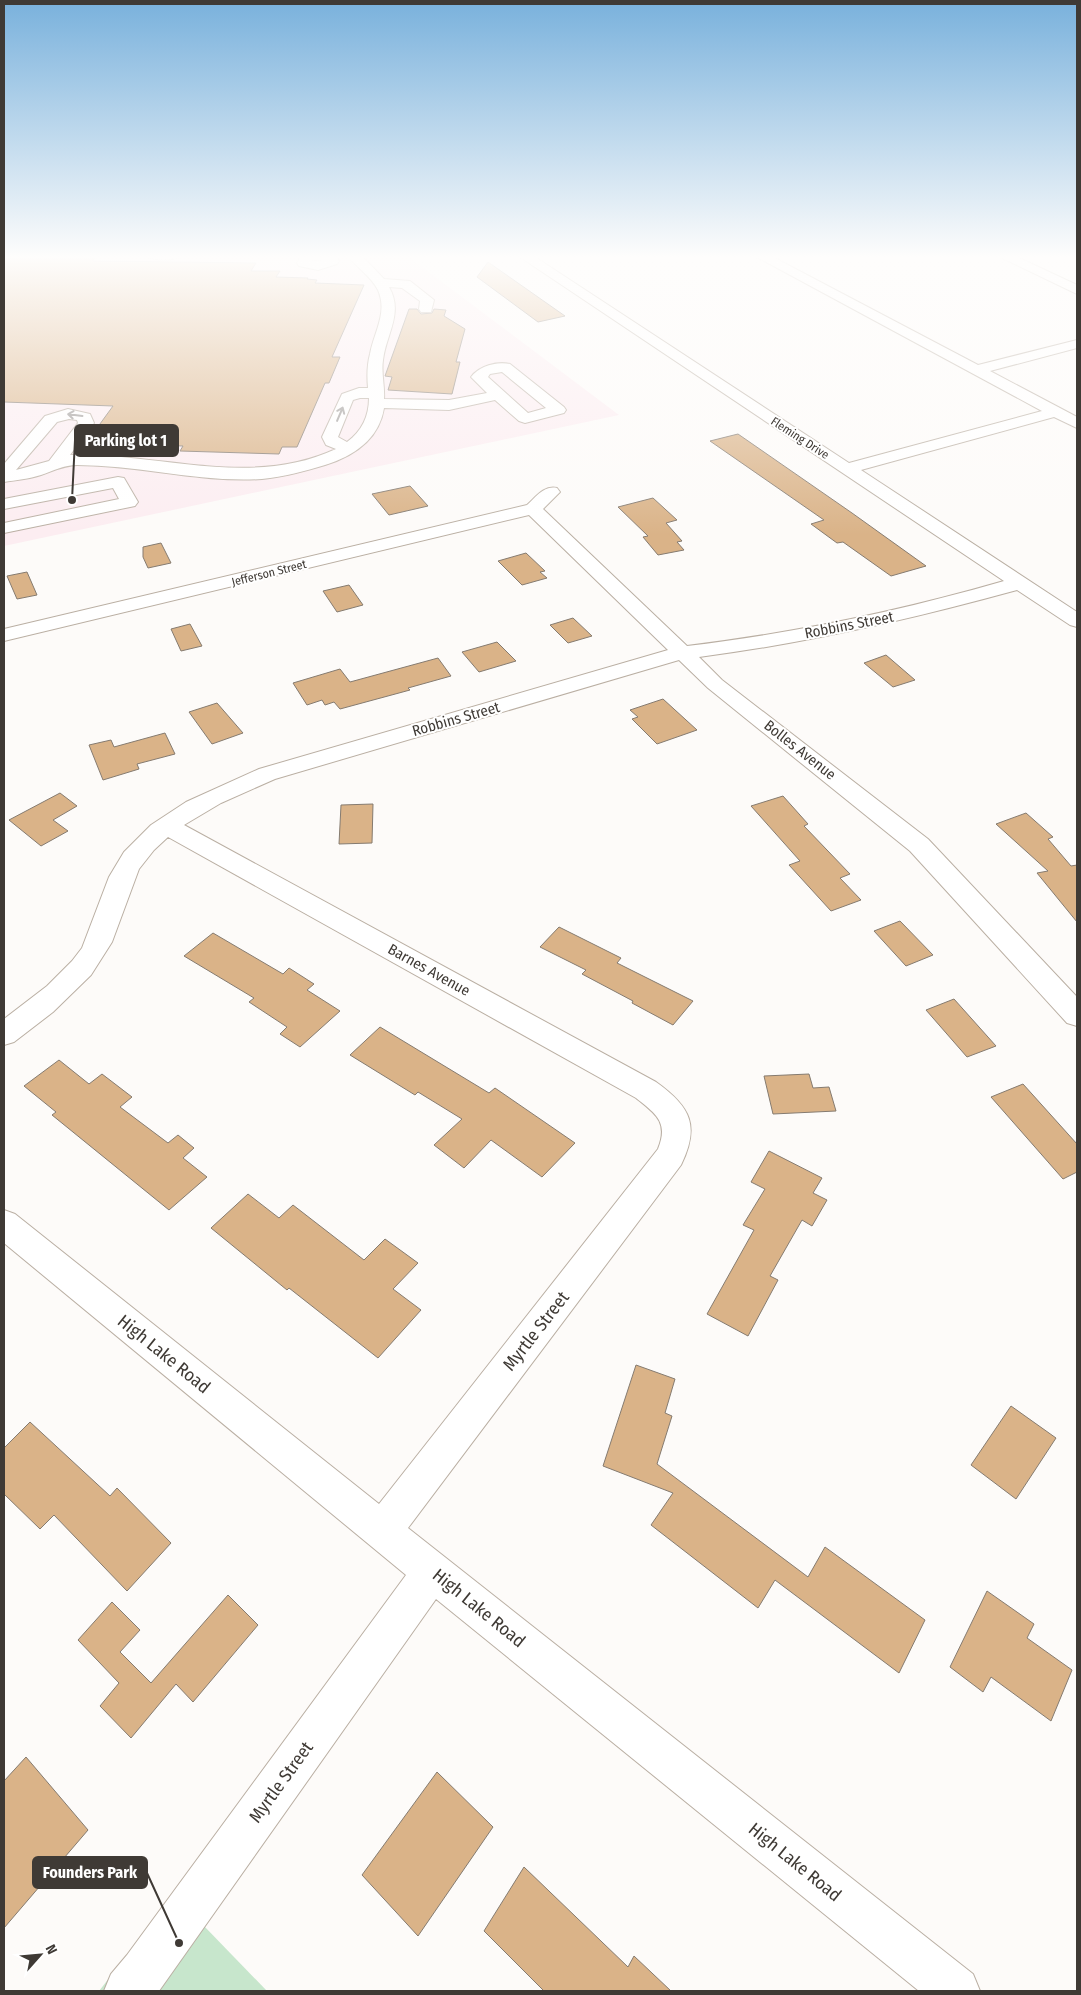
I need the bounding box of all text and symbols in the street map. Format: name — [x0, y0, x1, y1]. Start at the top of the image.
one-way arrow — [335, 407, 345, 422]
one-way arrow — [67, 410, 83, 420]
street label: Fleming Drive — [768, 414, 832, 462]
callout: Parking lot 1 — [75, 425, 178, 456]
text: Parking lot 1 — [85, 431, 167, 450]
street label: Jefferson Street — [230, 557, 308, 589]
street label: Robbins Street — [803, 608, 895, 642]
street label: Robbins Street — [410, 698, 502, 740]
street label: Bolles Avenue — [760, 716, 840, 784]
street label: Barnes Avenue — [385, 940, 473, 1000]
street label: Myrtle Street — [498, 1287, 574, 1375]
street label: High Lake Road — [113, 1310, 215, 1398]
street label: High Lake Road — [428, 1564, 530, 1652]
street label: Myrtle Street — [244, 1737, 318, 1827]
street label: High Lake Road — [744, 1818, 846, 1906]
callout: Founders Park — [33, 1857, 147, 1888]
text: Founders Park — [43, 1863, 138, 1882]
north arrow — [15, 1930, 65, 1980]
text: N — [42, 1942, 61, 1957]

